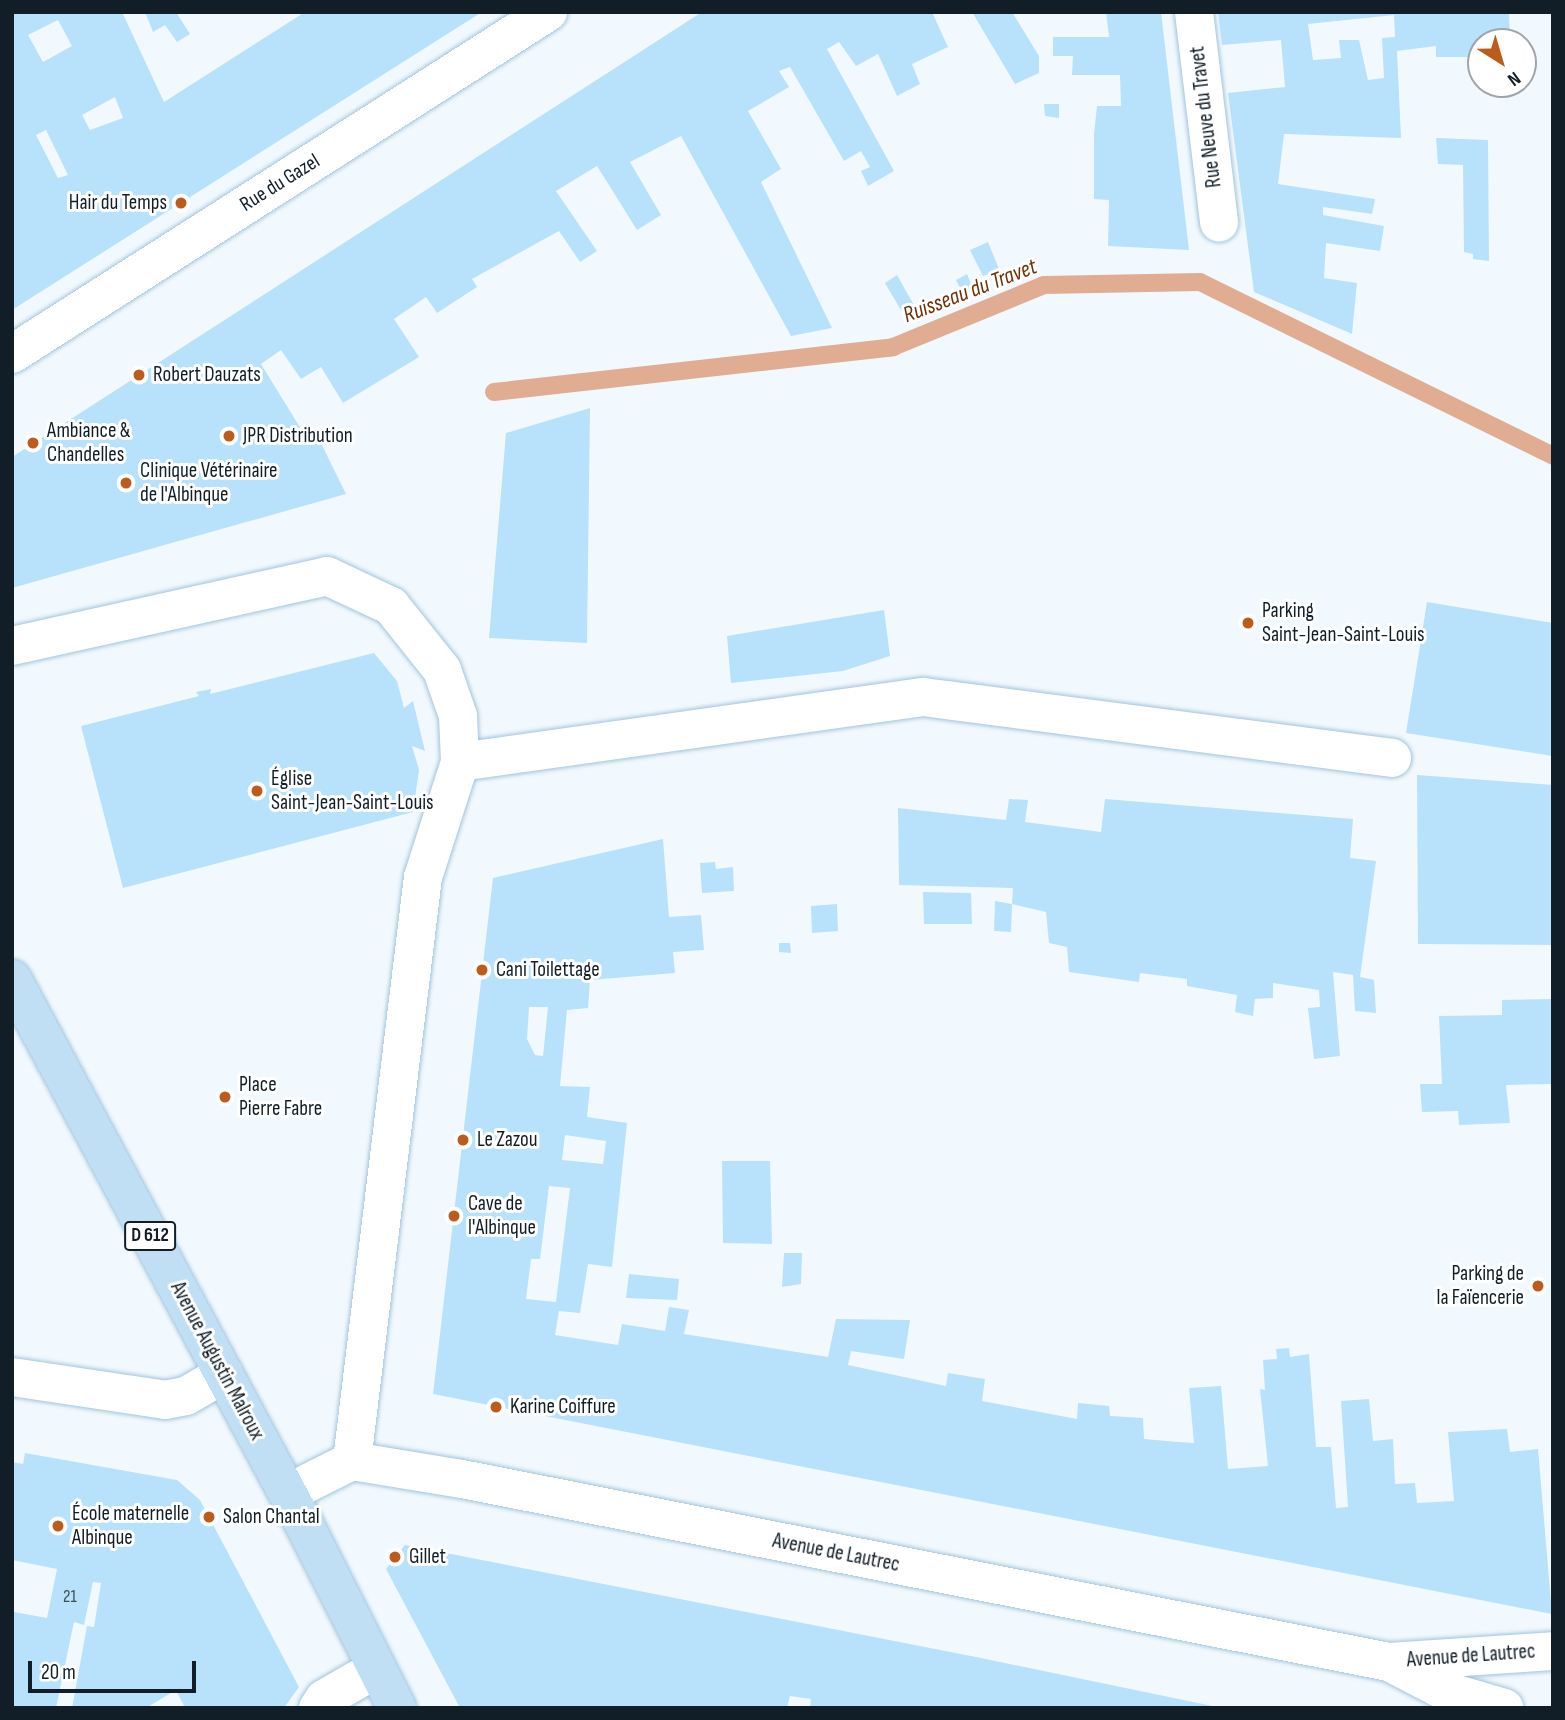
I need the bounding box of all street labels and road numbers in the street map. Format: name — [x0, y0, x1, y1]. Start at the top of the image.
street label: Rue Neuve du Travet — [1185, 45, 1227, 189]
street label: Rue du Gazel — [236, 149, 324, 217]
road number: D 612 — [124, 1220, 176, 1252]
street label: Avenue Augustin Malroux — [165, 1278, 269, 1444]
street label: Avenue de Lautrec — [770, 1528, 902, 1578]
street label: Avenue de Lautrec — [1406, 1639, 1536, 1673]

